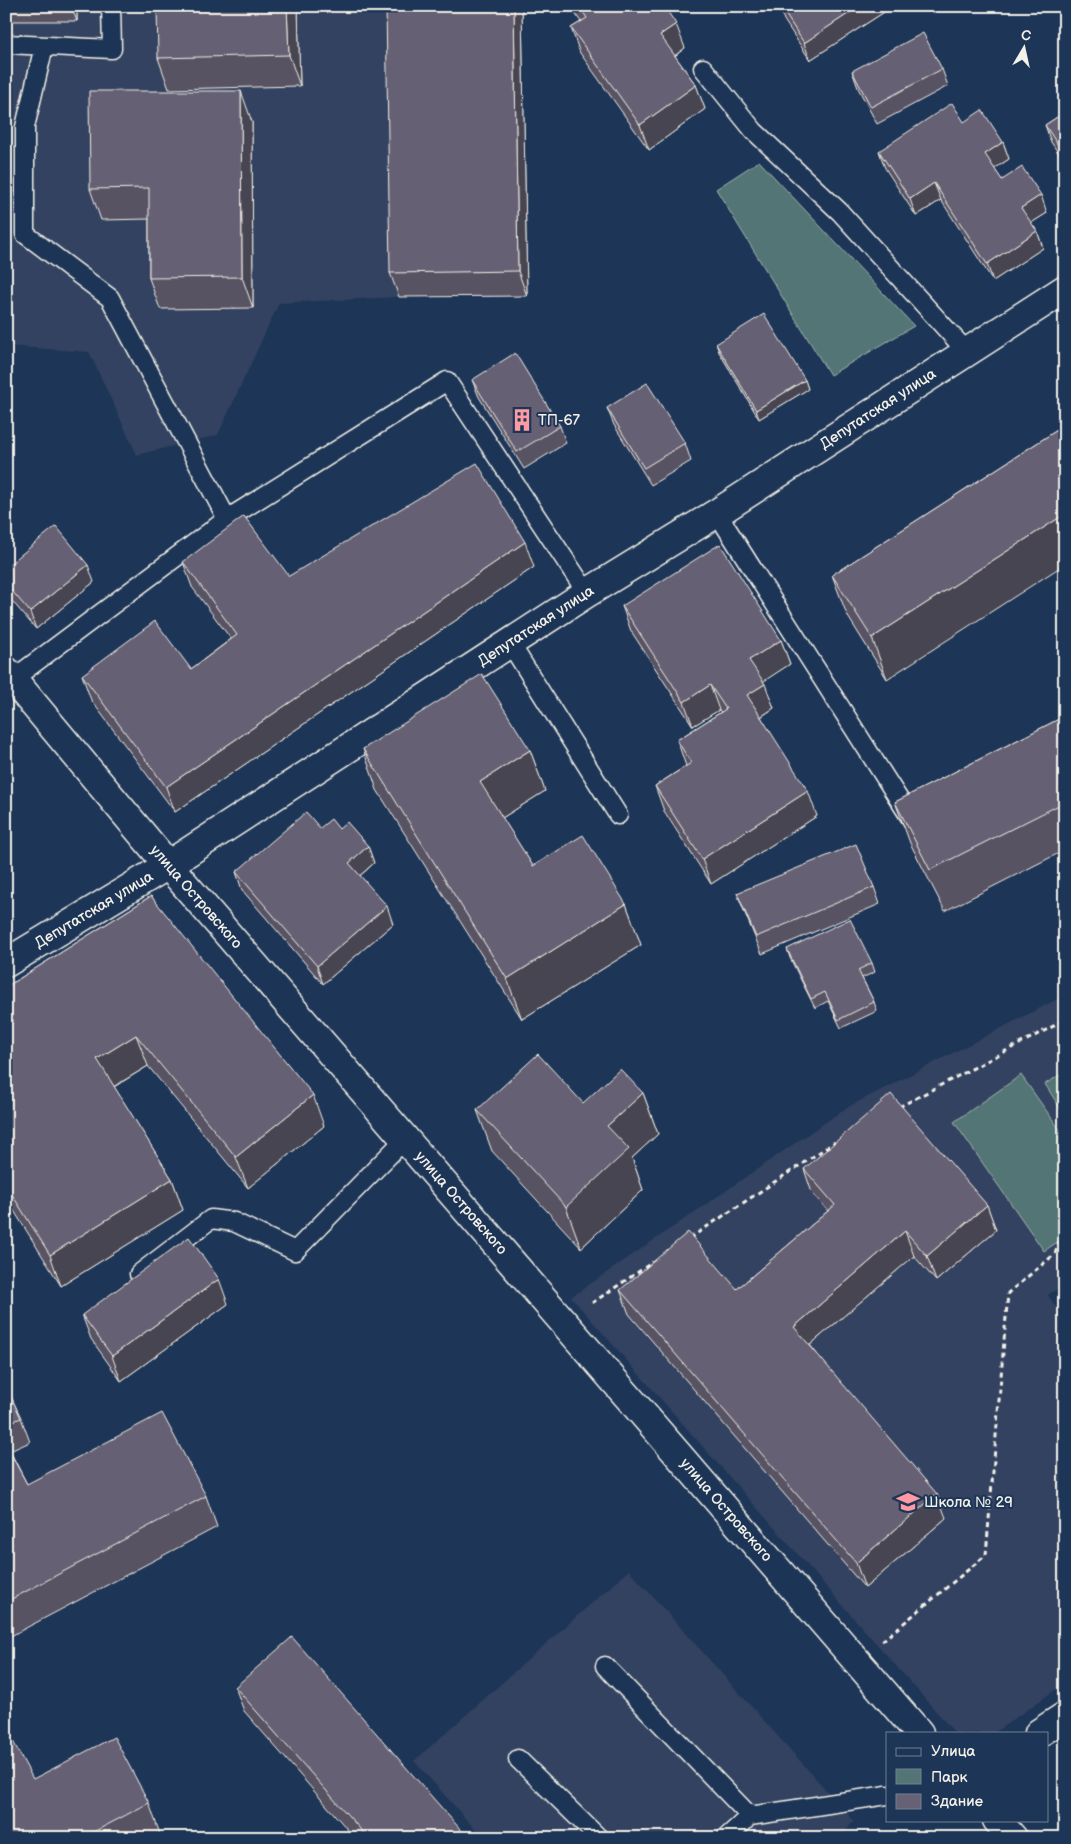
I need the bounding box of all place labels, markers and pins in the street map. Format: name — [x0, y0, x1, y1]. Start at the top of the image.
building icon: ТП-67 — [509, 407, 535, 433]
place label: ТП-67 — [538, 411, 581, 430]
school or university icon: Школа № 29 — [895, 1489, 921, 1515]
place label: Школа № 29 — [924, 1493, 1013, 1512]

